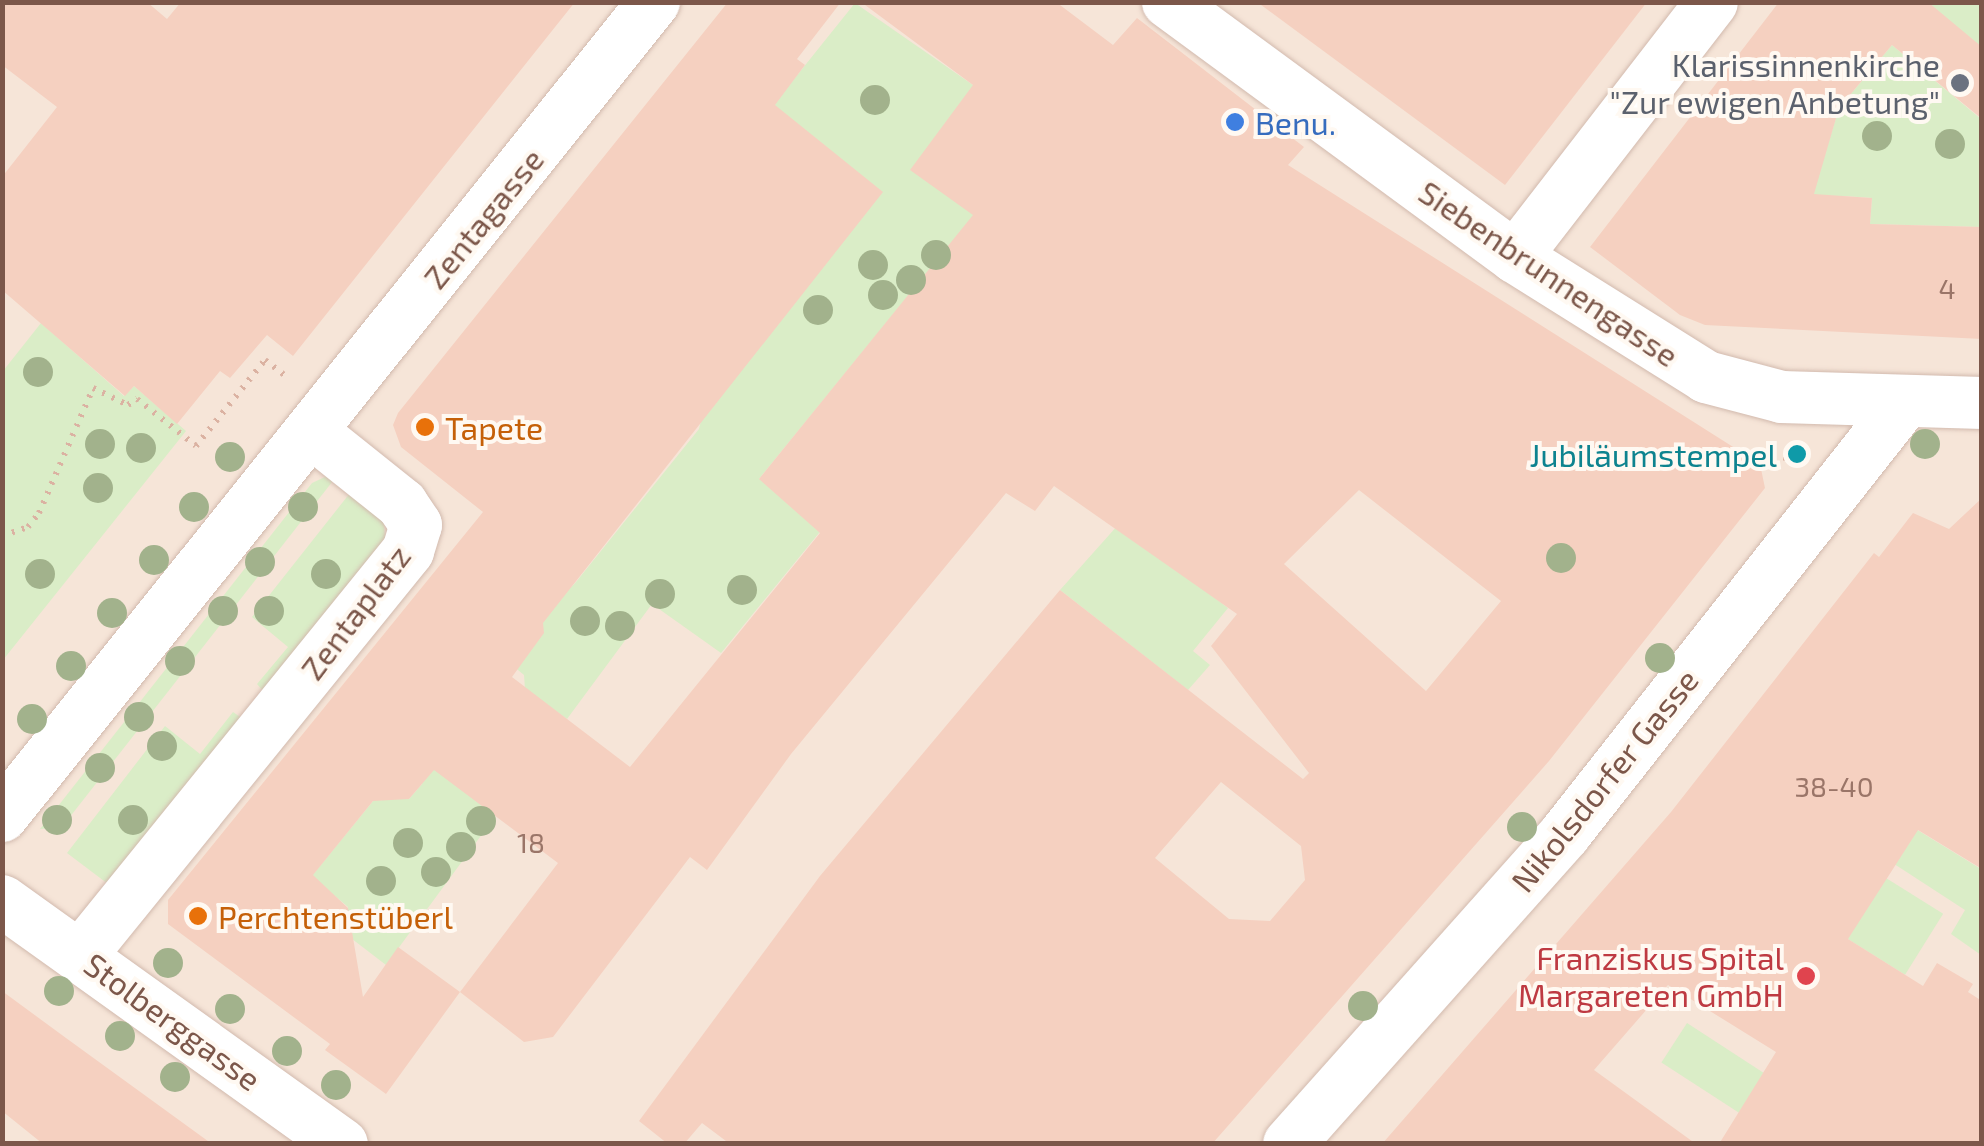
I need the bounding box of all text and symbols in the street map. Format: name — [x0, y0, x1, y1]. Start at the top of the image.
place label: Klarissinnenkirche "Zur ewigen Anbetung" — [1608, 46, 1940, 121]
marker: Klarissinnenkirche "Zur ewigen Anbetung" — [1949, 72, 1971, 94]
place label: Benu. — [1255, 103, 1336, 141]
marker: Benu. — [1224, 111, 1246, 133]
street label: Zentagasse — [415, 140, 551, 296]
street label: Siebenbrunnengasse — [1412, 172, 1686, 374]
house number: 4 — [1938, 271, 1956, 305]
place label: Tapete — [445, 408, 543, 446]
marker: Tapete — [414, 416, 436, 438]
place label: Jubiläumstempel — [1529, 435, 1777, 473]
marker: Jubiläumstempel — [1786, 443, 1808, 465]
street label: Zentaplatz — [292, 537, 418, 687]
street label: Nikolsdorfer Gasse — [1502, 661, 1706, 899]
house number: 38-40 — [1794, 769, 1874, 803]
house number: 18 — [517, 825, 545, 859]
place label: Perchtenstüberl — [218, 897, 453, 935]
marker: Perchtenstüberl — [187, 905, 209, 927]
place label: Franziskus Spital Margareten GmbH — [1518, 939, 1784, 1014]
street label: Stolberggasse — [77, 944, 269, 1098]
marker: Franziskus Spital Margareten GmbH — [1793, 963, 1819, 989]

